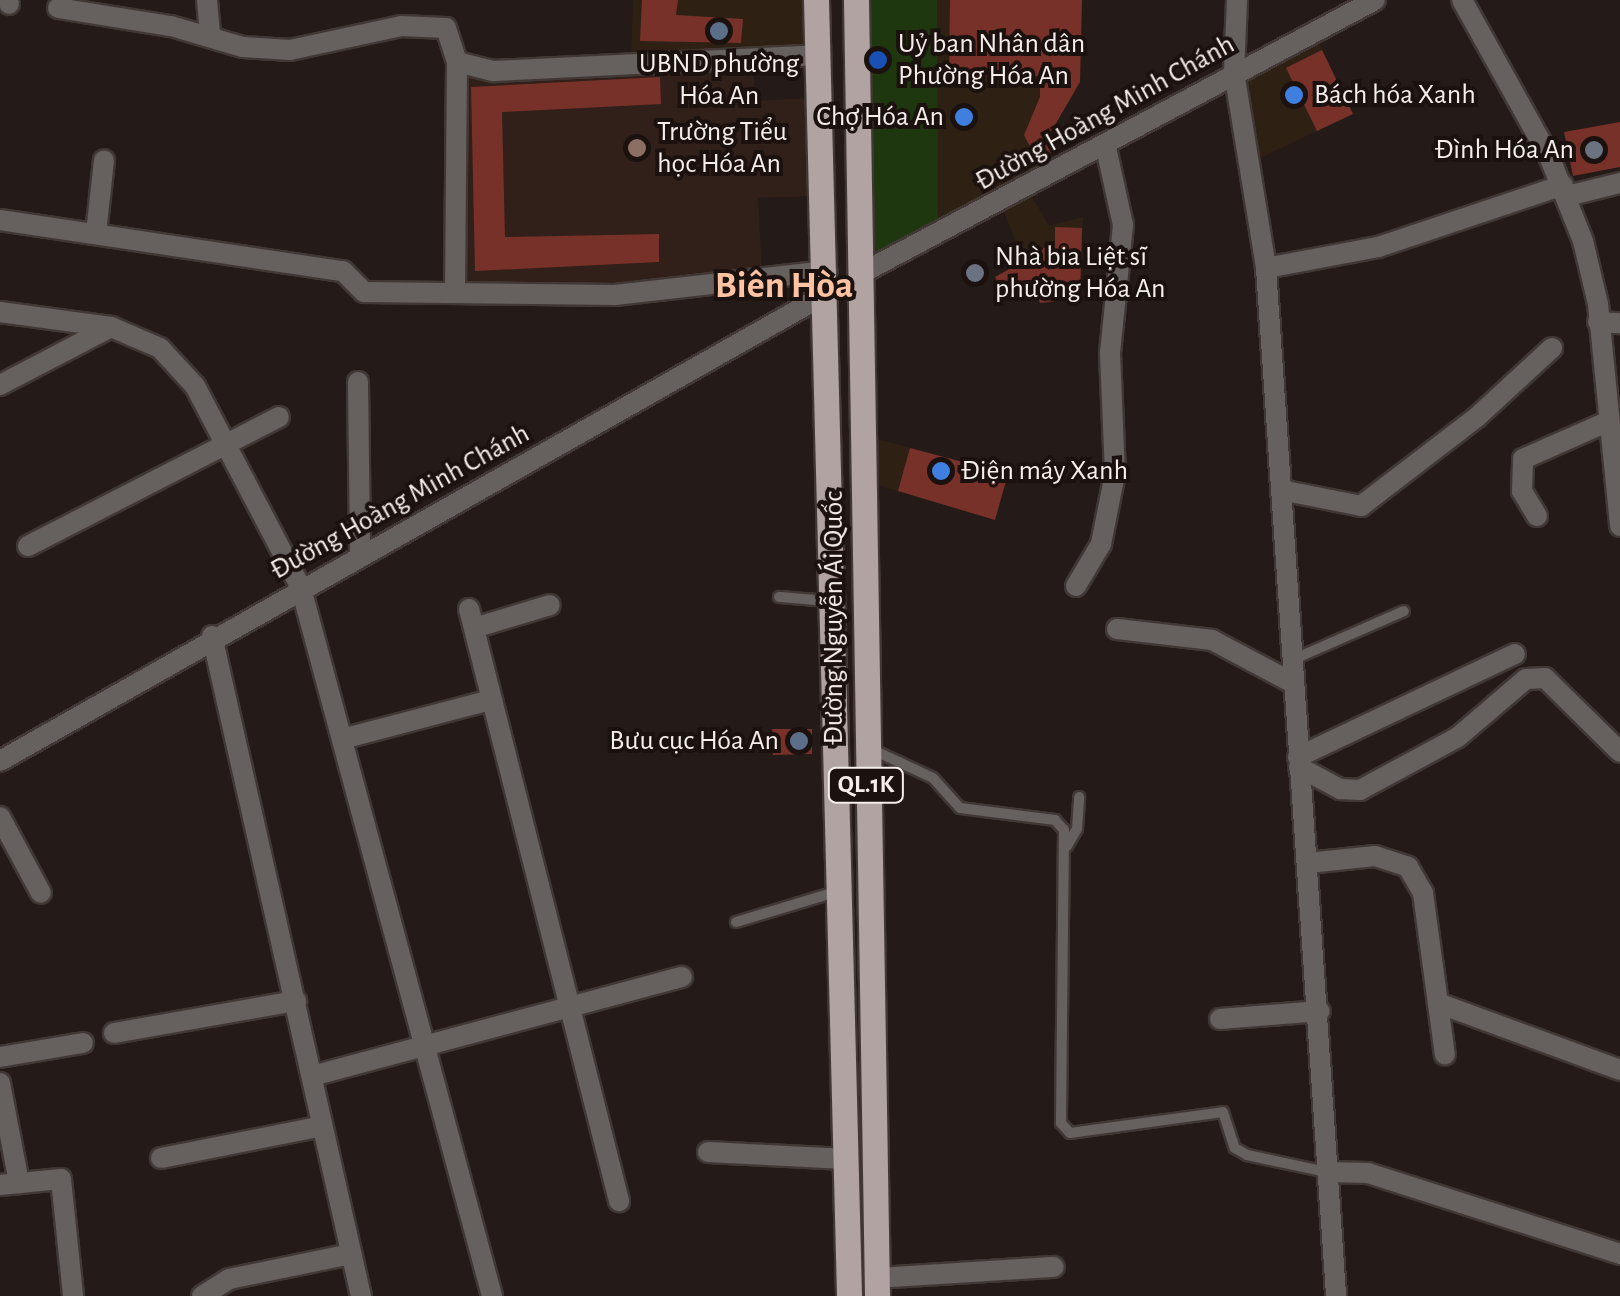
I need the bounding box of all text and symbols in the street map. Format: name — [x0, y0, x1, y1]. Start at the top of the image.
marker: UBND phường Hóa An — [708, 20, 730, 42]
place label: Uỷ ban Nhân dân Phường Hóa An — [898, 27, 1085, 93]
street label: Đường Hoàng Minh Chánh — [970, 28, 1240, 198]
place label: UBND phường Hóa An — [639, 47, 799, 113]
marker: Uỷ ban Nhân dân Phường Hóa An — [867, 49, 889, 71]
place label: Bách hóa Xanh — [1314, 78, 1476, 112]
marker: Bách hóa Xanh — [1283, 84, 1305, 106]
place label: Chợ Hóa An — [816, 100, 944, 134]
marker: Chợ Hóa An — [953, 106, 975, 128]
place label: Trường Tiểu học Hóa An — [657, 115, 787, 181]
place label: Đình Hóa An — [1435, 133, 1574, 167]
marker: Trường Tiểu học Hóa An — [626, 137, 648, 159]
marker: Đình Hóa An — [1583, 139, 1605, 161]
place label: Nhà bia Liệt sĩ phường Hóa An — [995, 240, 1166, 306]
marker: Nhà bia Liệt sĩ phường Hóa An — [964, 262, 986, 284]
district label: Biên Hòa — [715, 264, 853, 310]
street label: Đường Hoàng Minh Chánh — [265, 417, 535, 587]
place label: Điện máy Xanh — [961, 454, 1128, 488]
marker: Điện máy Xanh — [930, 460, 952, 482]
street label: Đường Nguyễn Ái Quốc — [817, 491, 851, 745]
place label: Bưu cục Hóa An — [609, 724, 779, 758]
marker: Bưu cục Hóa An — [788, 730, 810, 752]
road number: QL.1K — [826, 765, 906, 805]

